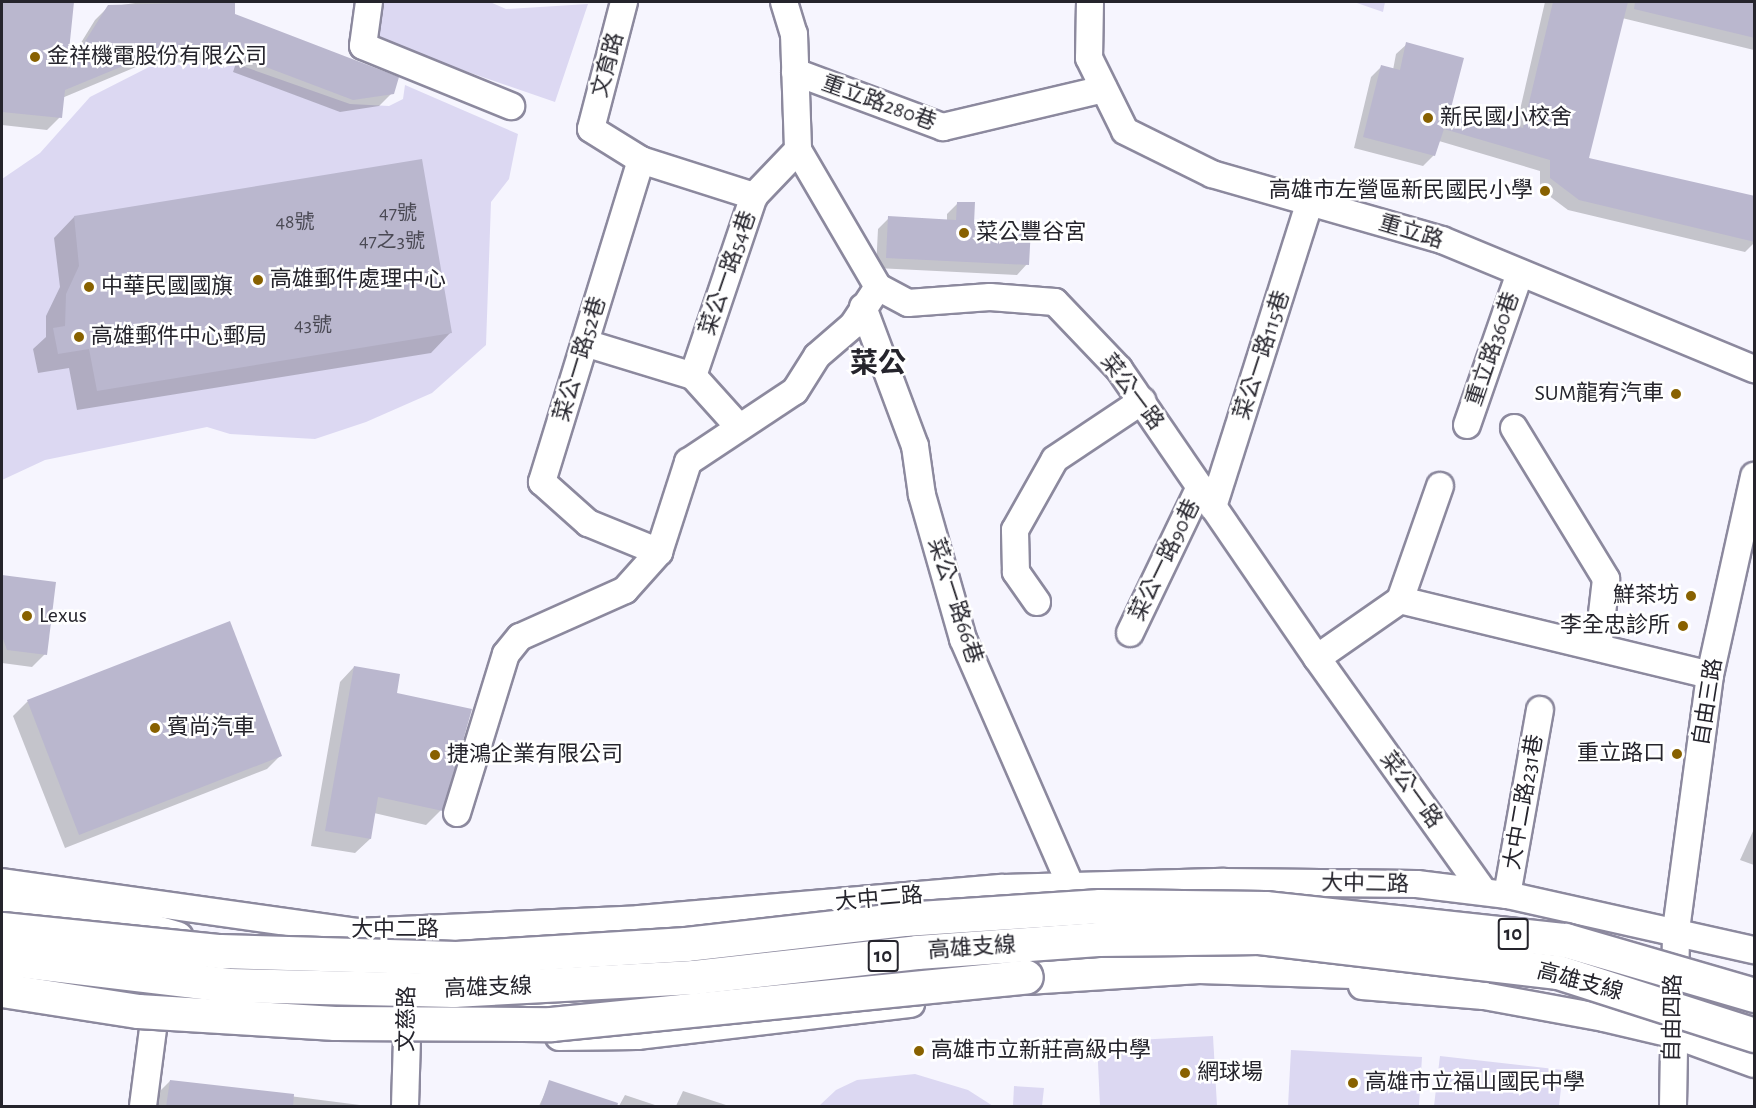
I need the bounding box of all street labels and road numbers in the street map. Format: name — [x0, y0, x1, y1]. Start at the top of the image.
street label: 文育路 — [587, 30, 629, 100]
street label: 重立路280巷 — [818, 70, 940, 136]
street label: 菜公一路54巷 — [694, 207, 762, 339]
street label: 重立路 — [1376, 210, 1446, 254]
street label: 菜公一路115巷 — [1229, 287, 1295, 423]
street label: 重立路360巷 — [1461, 288, 1525, 410]
street label: 菜公一路52巷 — [548, 293, 612, 425]
street label: 菜公一路 — [1095, 349, 1169, 435]
street label: 菜公一路90巷 — [1124, 495, 1206, 625]
street label: 菜公一路66巷 — [922, 535, 988, 667]
street label: 自由三路 — [1688, 656, 1728, 748]
street label: 大中二路231巷 — [1499, 732, 1549, 872]
street label: 菜公一路 — [1374, 747, 1448, 833]
street label: 大中二路 — [1321, 870, 1409, 898]
street label: 大中二路 — [834, 882, 924, 916]
road number: 10 — [1496, 916, 1530, 952]
street label: 大中二路 — [351, 917, 439, 943]
street label: 高雄支線 — [927, 932, 1017, 964]
road number: 10 — [866, 938, 900, 974]
street label: 高雄支線 — [1534, 958, 1626, 1006]
street label: 高雄支線 — [444, 973, 532, 1003]
street label: 自由四路 — [1659, 974, 1687, 1062]
street label: 文慈路 — [393, 986, 421, 1052]

